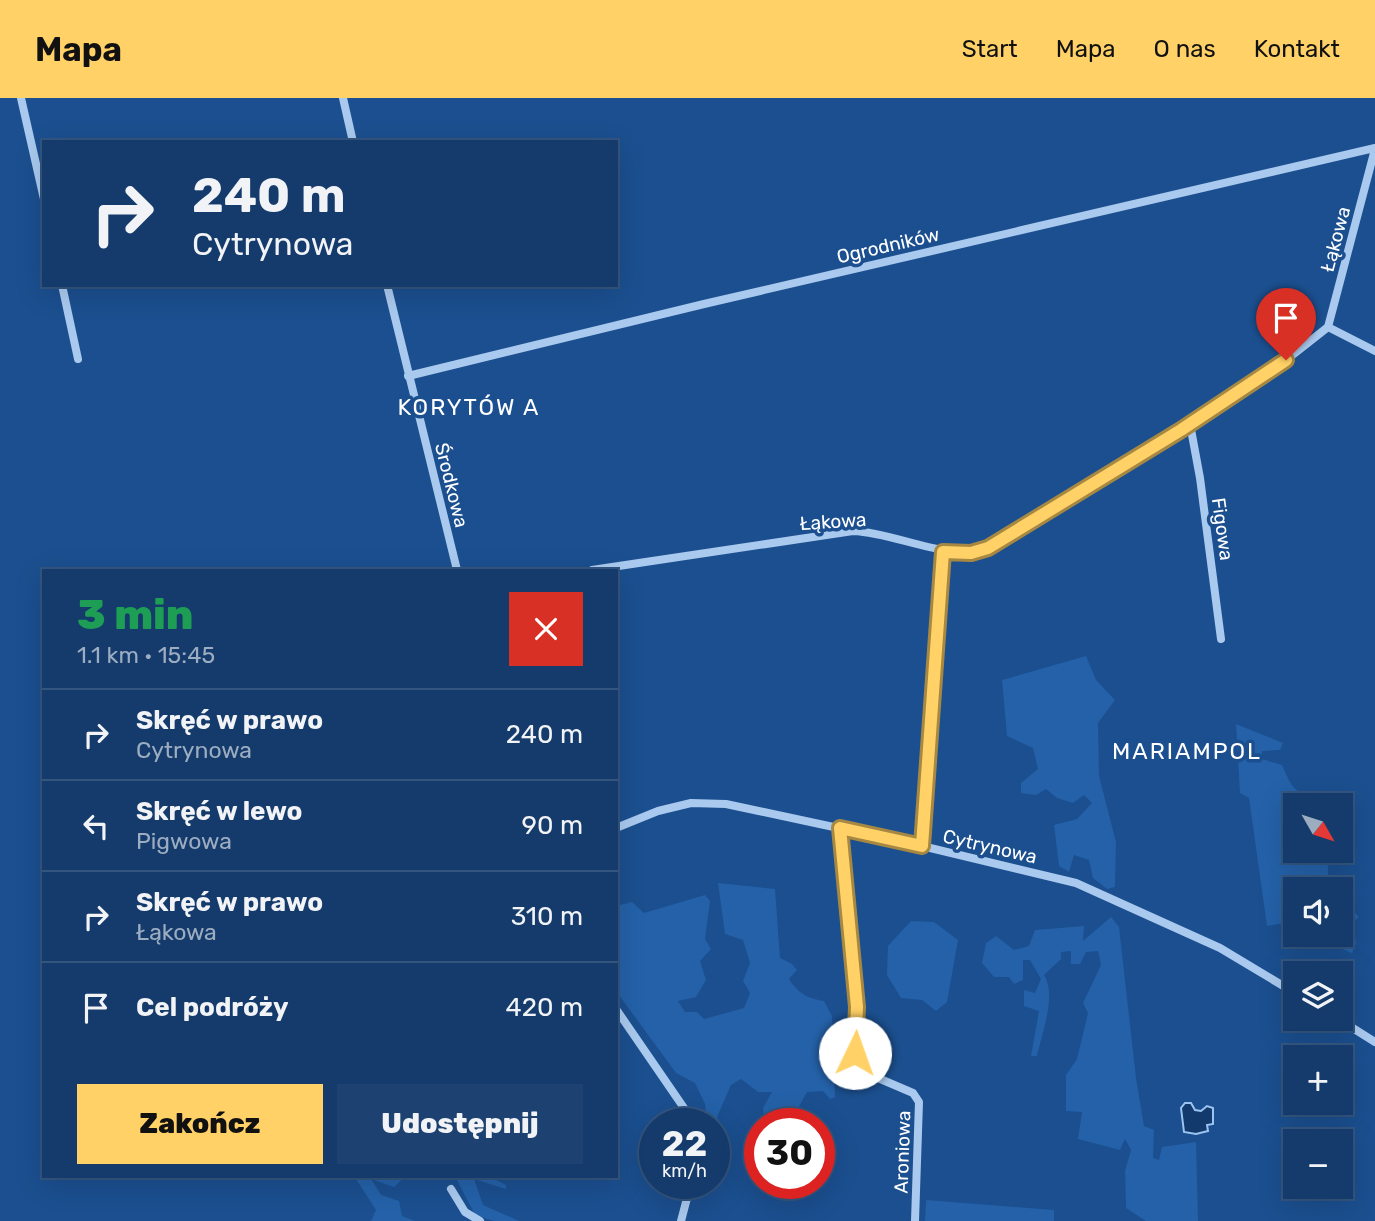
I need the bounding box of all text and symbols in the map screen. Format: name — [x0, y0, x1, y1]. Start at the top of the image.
text: Mapa — [35, 30, 122, 69]
text: Start — [962, 35, 1018, 63]
text: Mapa — [1056, 35, 1116, 63]
text: O nas — [1154, 35, 1216, 63]
text: Kontakt — [1254, 35, 1340, 63]
text: 240 m — [192, 166, 346, 224]
icon: right — [77, 168, 168, 259]
street label: Łąkowa — [1316, 204, 1355, 274]
street label: Ogrodników — [834, 222, 942, 268]
text: Cytrynowa — [192, 225, 353, 263]
pin — [1256, 288, 1316, 360]
icon: arrive — [1267, 299, 1305, 337]
district label: KORYTÓW A — [398, 393, 540, 421]
street label: Środkowa — [430, 440, 473, 530]
street label: Figowa — [1207, 496, 1238, 562]
street label: Łąkowa — [799, 508, 867, 535]
text: 3 min — [77, 590, 193, 640]
button: close — [509, 592, 583, 666]
text: 1.1 km · 15:45 — [77, 641, 215, 669]
text: Skręć w prawo — [136, 705, 323, 736]
icon: right — [77, 716, 115, 754]
text: 240 m — [506, 719, 583, 750]
text: Cytrynowa — [136, 736, 252, 764]
district label: MARIAMPOL — [1112, 737, 1262, 765]
north arrow — [1283, 793, 1353, 863]
map controls — [1283, 793, 1353, 1199]
text: Skręć w lewo — [136, 796, 302, 827]
icon: left — [77, 807, 115, 845]
text: 90 m — [522, 810, 583, 841]
street label: Cytrynowa — [941, 824, 1039, 868]
text: Pigwowa — [136, 827, 232, 855]
button: sound — [1283, 877, 1353, 947]
text: Skręć w prawo — [136, 887, 323, 918]
icon: right — [77, 898, 115, 936]
text: 310 m — [511, 901, 583, 932]
text: Łąkowa — [136, 918, 217, 946]
button: layers — [1283, 961, 1353, 1031]
icon: arrive — [77, 989, 115, 1027]
text: Cel podróży — [136, 992, 289, 1023]
text: 420 m — [506, 992, 583, 1023]
position arrow — [818, 1016, 892, 1090]
button: + — [1283, 1045, 1353, 1115]
button: Zakończ — [77, 1084, 323, 1164]
button: Udostępnij — [337, 1084, 583, 1164]
speed limit sign: 30 — [744, 1108, 835, 1199]
street label: Aroniowa — [890, 1110, 915, 1194]
text: 22 — [662, 1123, 707, 1165]
button: − — [1283, 1129, 1353, 1199]
text: km/h — [662, 1160, 707, 1182]

